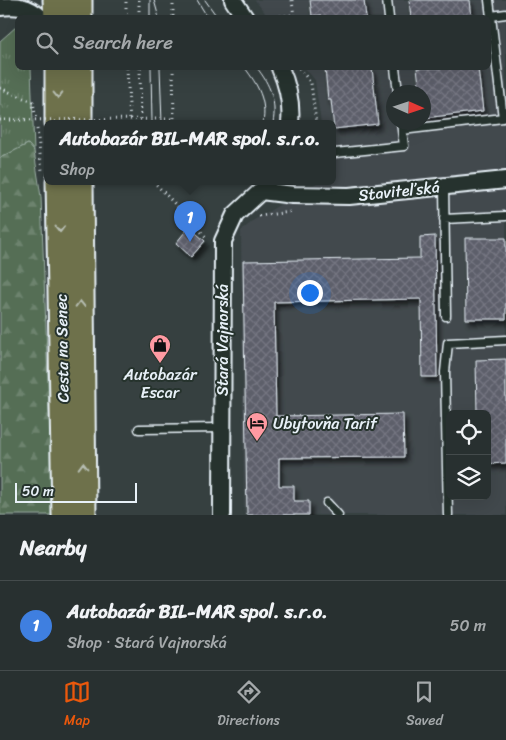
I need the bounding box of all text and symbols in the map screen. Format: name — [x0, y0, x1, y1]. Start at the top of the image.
search box — [15, 15, 491, 70]
text: Search here — [73, 26, 173, 59]
icon: search — [33, 29, 61, 57]
north arrow — [386, 85, 431, 130]
one-way arrow — [53, 92, 63, 100]
popup — [44, 120, 336, 185]
text: Autobazár BIL-MAR spol. s.r.o. — [60, 122, 320, 155]
text: Shop — [60, 155, 95, 184]
street label: Staviteľská — [357, 172, 441, 210]
pin: 1 — [174, 201, 206, 242]
one-way arrow — [55, 226, 65, 234]
your location — [297, 280, 323, 306]
street label: Stará Vajnorská — [208, 284, 237, 396]
street label: Cesta na Senec — [47, 293, 77, 403]
one-way arrow — [75, 300, 86, 308]
shop icon: Autobazár Escar — [148, 333, 172, 364]
place label: Autobazár Escar — [123, 360, 198, 407]
place label: Ubytovňa Tarif — [273, 409, 379, 438]
map controls — [446, 410, 491, 500]
button: locate — [446, 410, 491, 455]
hotel icon: Ubytovňa Tarif — [245, 411, 269, 442]
button: layers — [446, 455, 491, 500]
one-way arrow — [78, 462, 88, 470]
text: 50 m — [22, 479, 54, 504]
scale bar — [15, 480, 138, 503]
text: Nearby — [20, 529, 86, 567]
text: Autobazár BIL-MAR spol. s.r.o. — [67, 595, 328, 628]
text: 1 — [33, 611, 39, 640]
text: 50 m — [450, 611, 486, 640]
text: Shop · Stará Vajnorská — [67, 628, 227, 657]
tab: Map — [63, 678, 91, 733]
tab: Directions — [217, 678, 280, 733]
tab: Saved — [406, 678, 443, 733]

